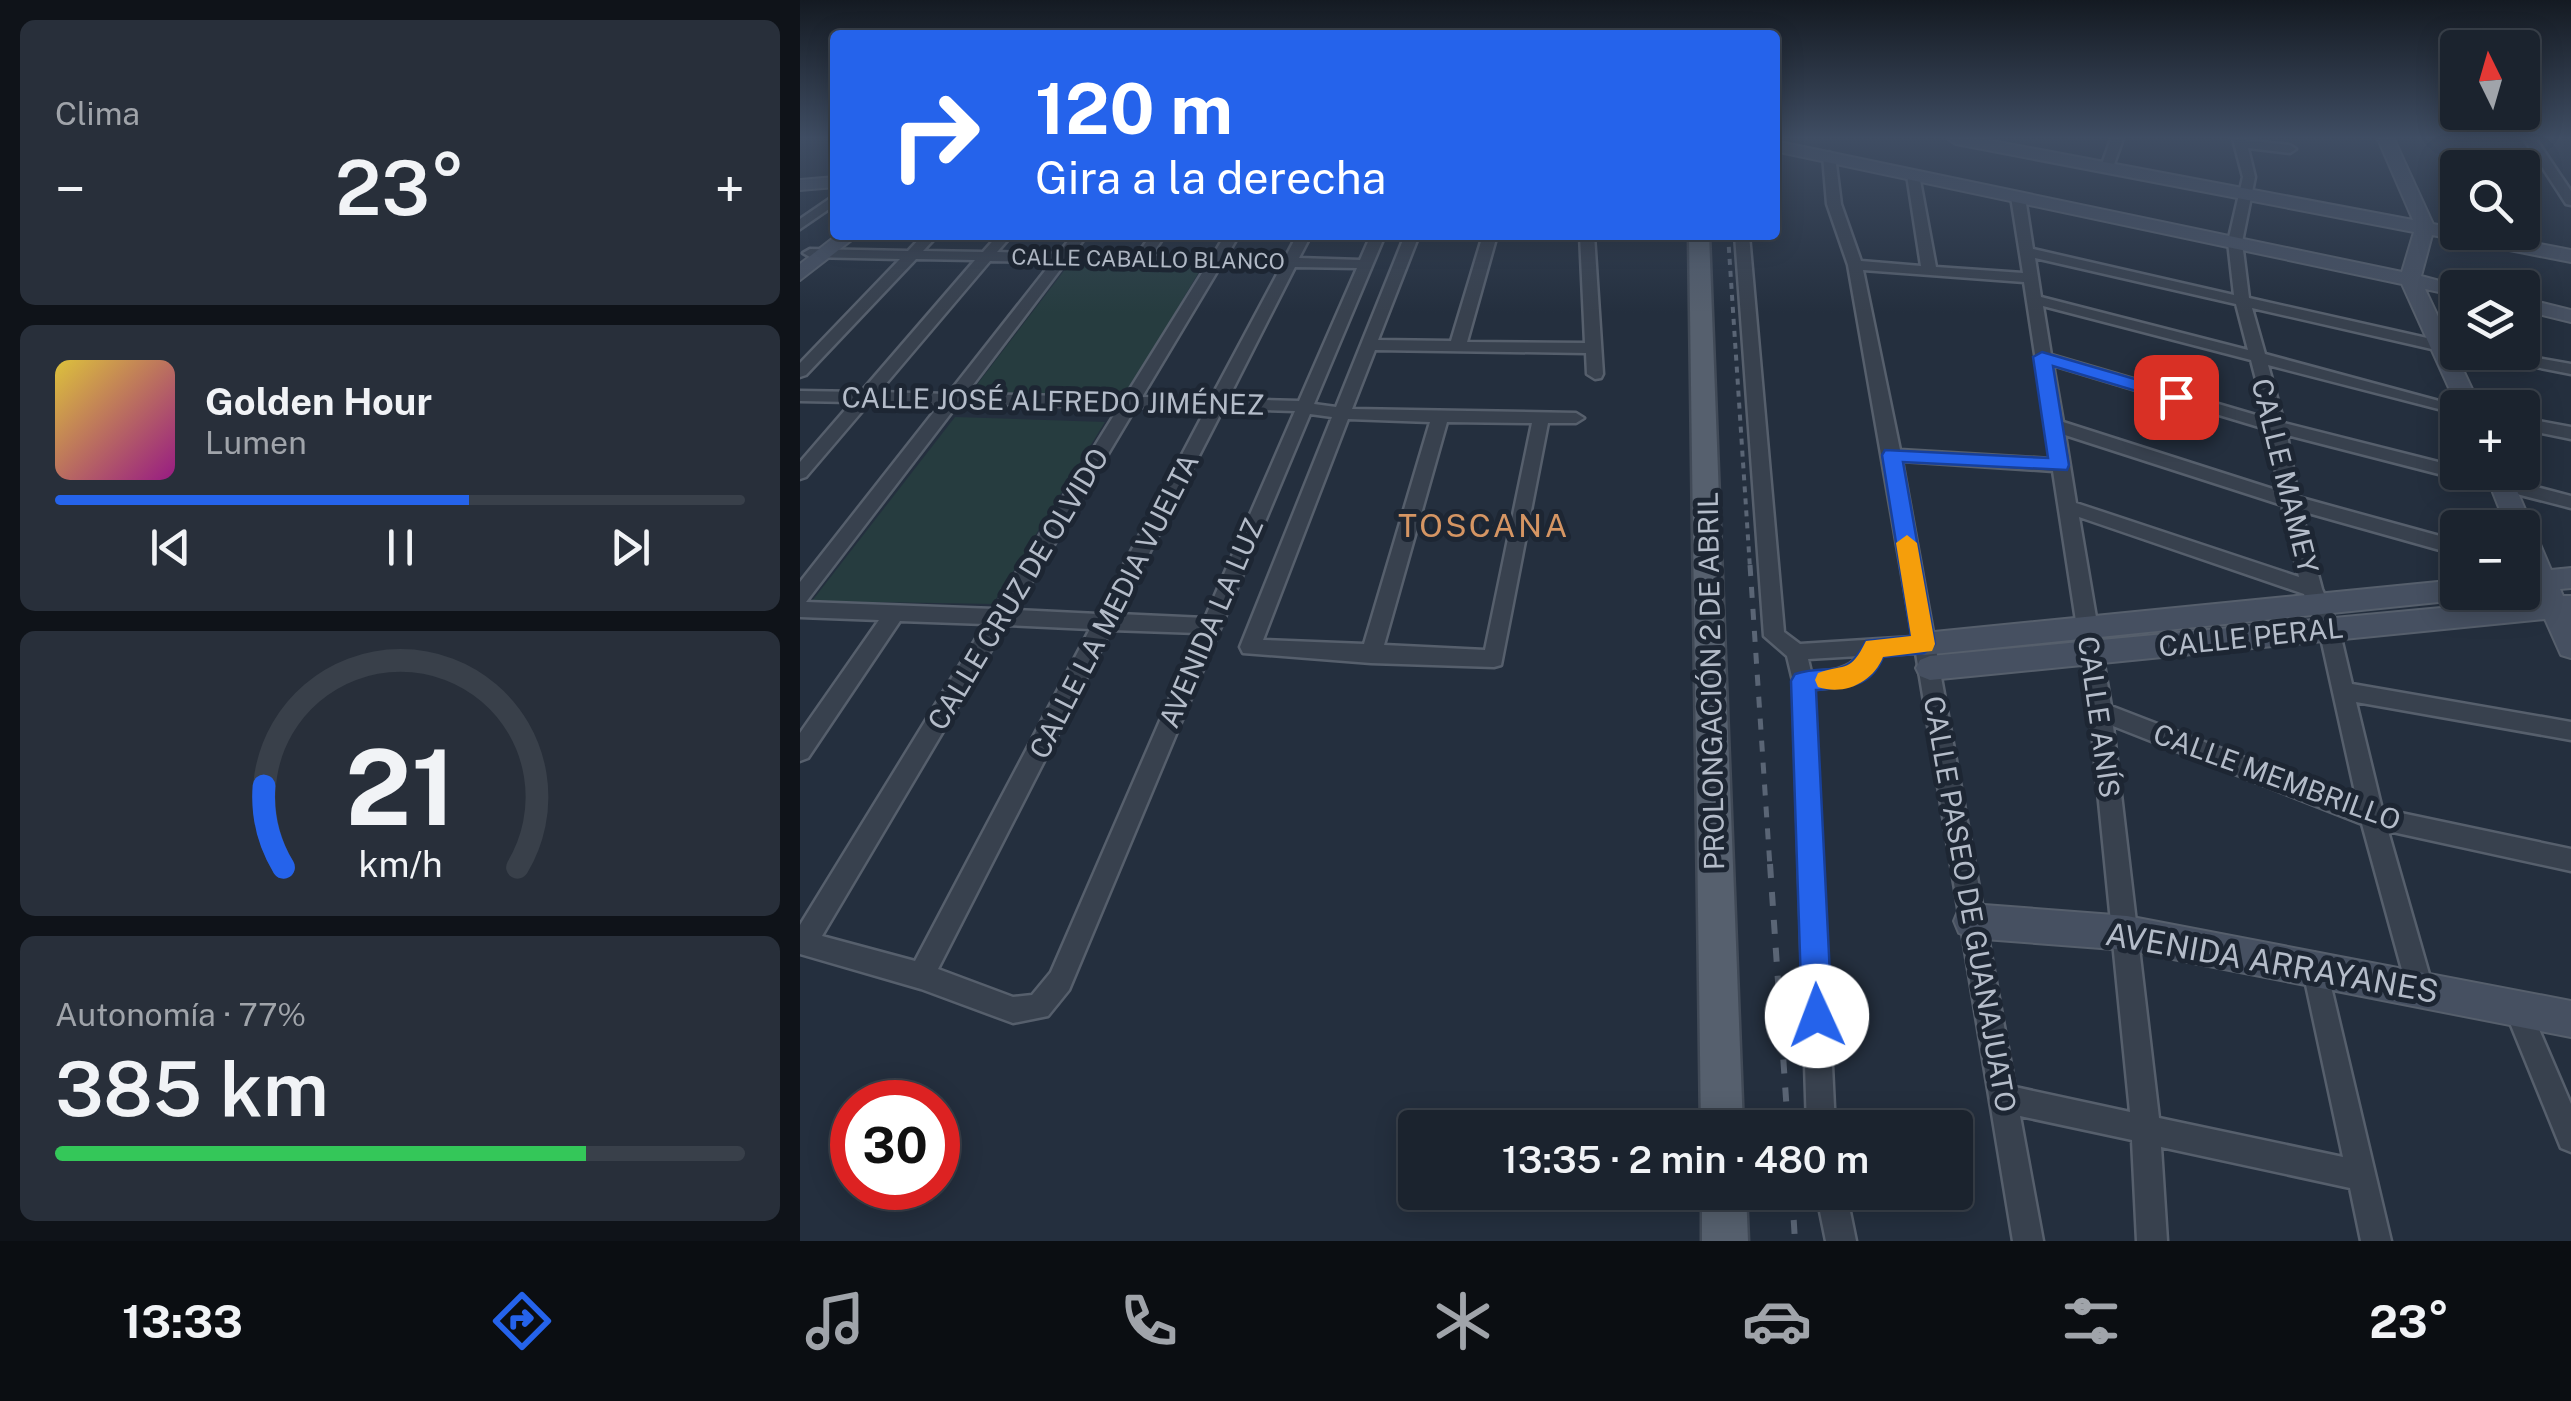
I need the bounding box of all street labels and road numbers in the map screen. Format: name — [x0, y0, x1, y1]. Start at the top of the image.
street label: CALLE CABALLO BLANCO — [1011, 244, 1285, 274]
street label: CALLE MAMEY — [2245, 375, 2326, 577]
street label: CALLE JOSÉ ALFREDO JIMÉNEZ — [841, 380, 1265, 421]
street label: CALLE CRUZ DE OLVIDO — [920, 442, 1115, 736]
street label: CALLE LA MEDIA VUELTA — [1022, 448, 1205, 764]
street label: PROLONGACIÓN 2 DE ABRIL — [1691, 492, 1730, 871]
street label: AVENIDA LA LUZ — [1152, 513, 1269, 732]
street label: CALLE PERAL — [2157, 610, 2345, 663]
street label: CALLE ANÍS — [2072, 634, 2127, 800]
street label: CALLE PASEO DE GUANAJUATO — [1918, 693, 2023, 1115]
street label: CALLE MEMBRILLO — [2149, 716, 2405, 837]
street label: AVENIDA ARRAYANES — [2103, 915, 2441, 1010]

